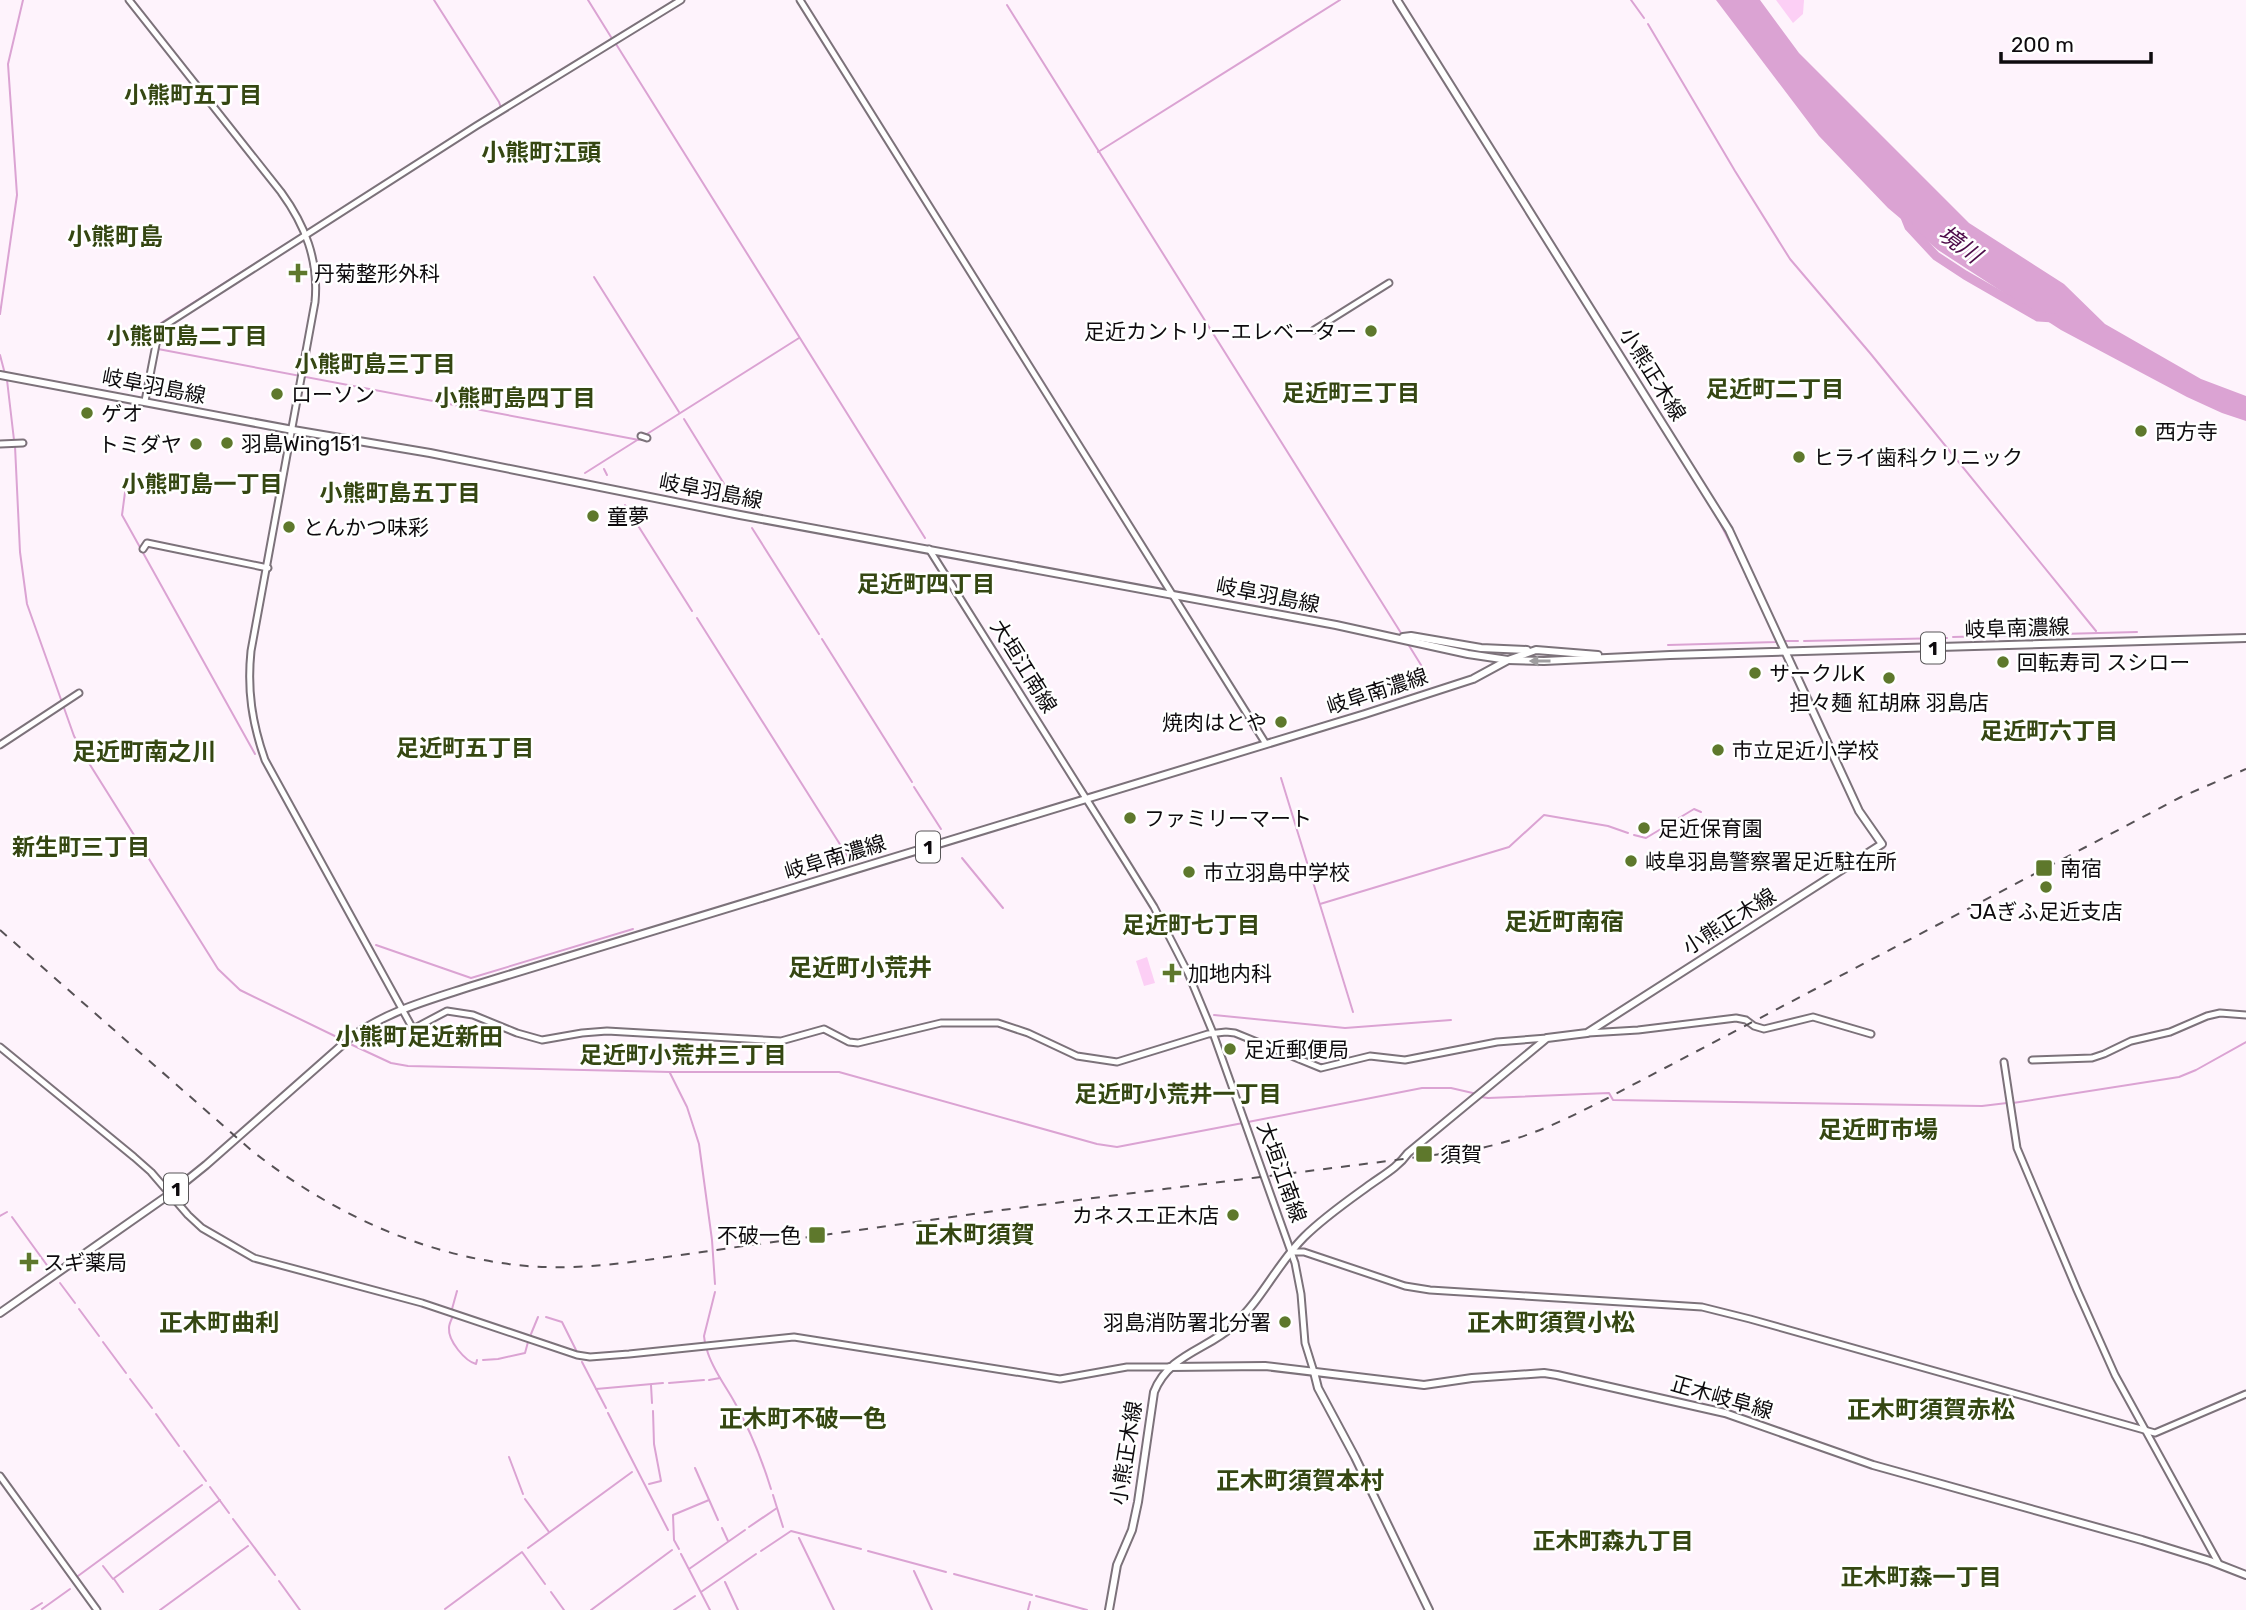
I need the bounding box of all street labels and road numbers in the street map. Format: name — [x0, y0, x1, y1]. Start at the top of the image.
street label: 小熊正木線 — [1615, 323, 1691, 425]
street label: 岐阜羽島線 — [100, 364, 208, 408]
street label: 岐阜羽島線 — [657, 469, 765, 513]
street label: 岐阜羽島線 — [1214, 573, 1322, 617]
street label: 岐阜南濃線 — [1964, 614, 2070, 642]
street label: 大垣江南線 — [986, 615, 1062, 717]
road number: 1 — [1921, 632, 1945, 664]
street label: 岐阜南濃線 — [1323, 663, 1431, 719]
street label: 岐阜南濃線 — [781, 830, 889, 884]
road number: 1 — [916, 832, 940, 862]
street label: 小熊正木線 — [1678, 883, 1780, 959]
street label: 大垣江南線 — [1252, 1118, 1312, 1226]
road number: 1 — [164, 1174, 188, 1204]
street label: 正木岐阜線 — [1668, 1371, 1776, 1423]
street label: 小熊正木線 — [1105, 1399, 1147, 1507]

